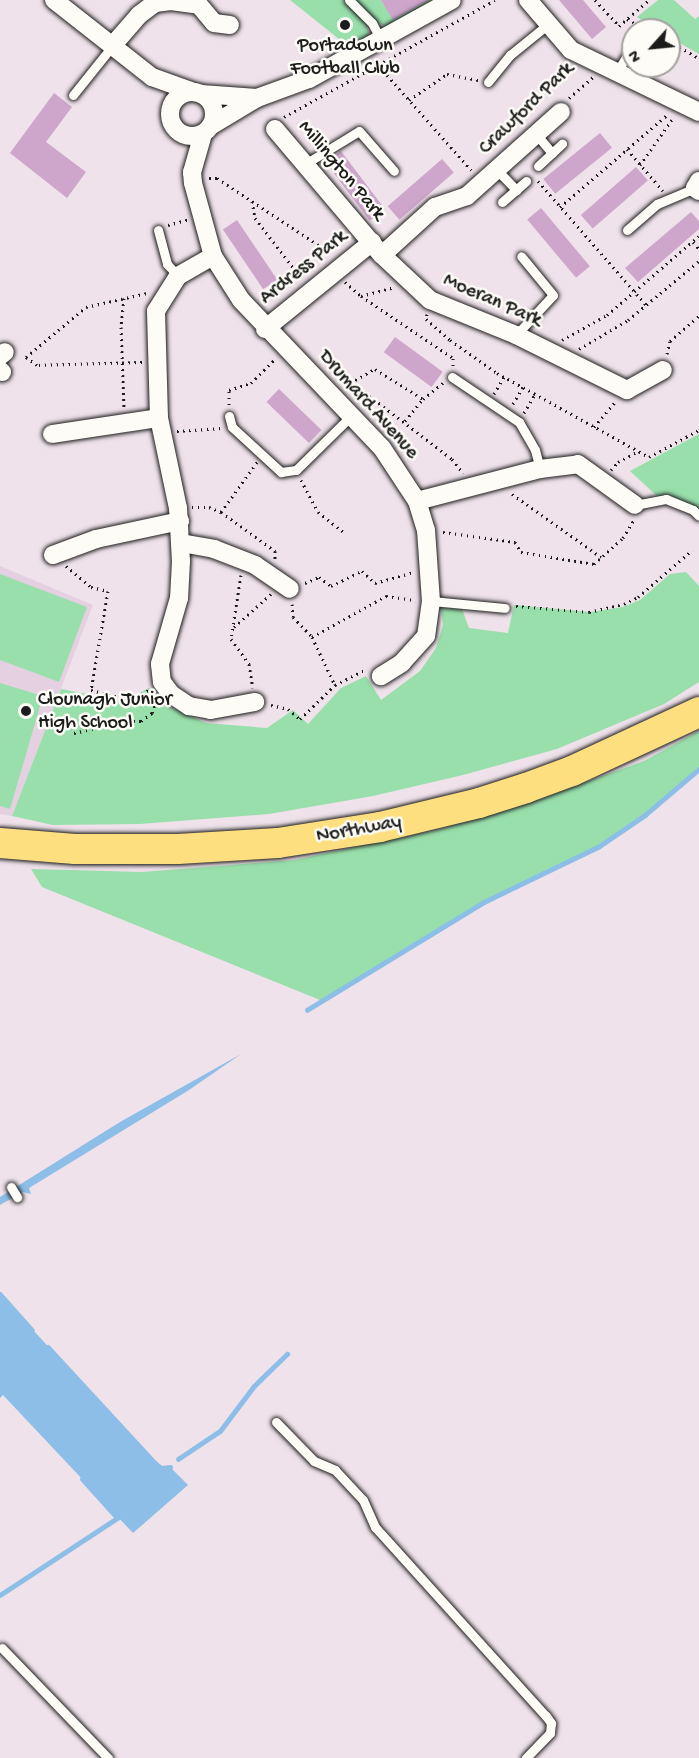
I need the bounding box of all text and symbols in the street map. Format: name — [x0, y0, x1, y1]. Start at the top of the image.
marker: Portadown Football Club — [338, 18, 352, 32]
north arrow — [621, 18, 681, 78]
place label: Portadown Football Club — [290, 35, 400, 82]
text: N — [625, 47, 647, 64]
street label: Crawford Park — [475, 58, 579, 160]
street label: Millington Park — [292, 116, 390, 226]
street label: Ardress Park — [255, 225, 353, 311]
street label: Moeran Park — [439, 269, 545, 333]
street label: Drumard Avenue — [313, 346, 423, 464]
place label: Clounagh Junior High School — [38, 688, 172, 735]
marker: Clounagh Junior High School — [19, 704, 33, 718]
street label: Northway — [315, 811, 403, 849]

